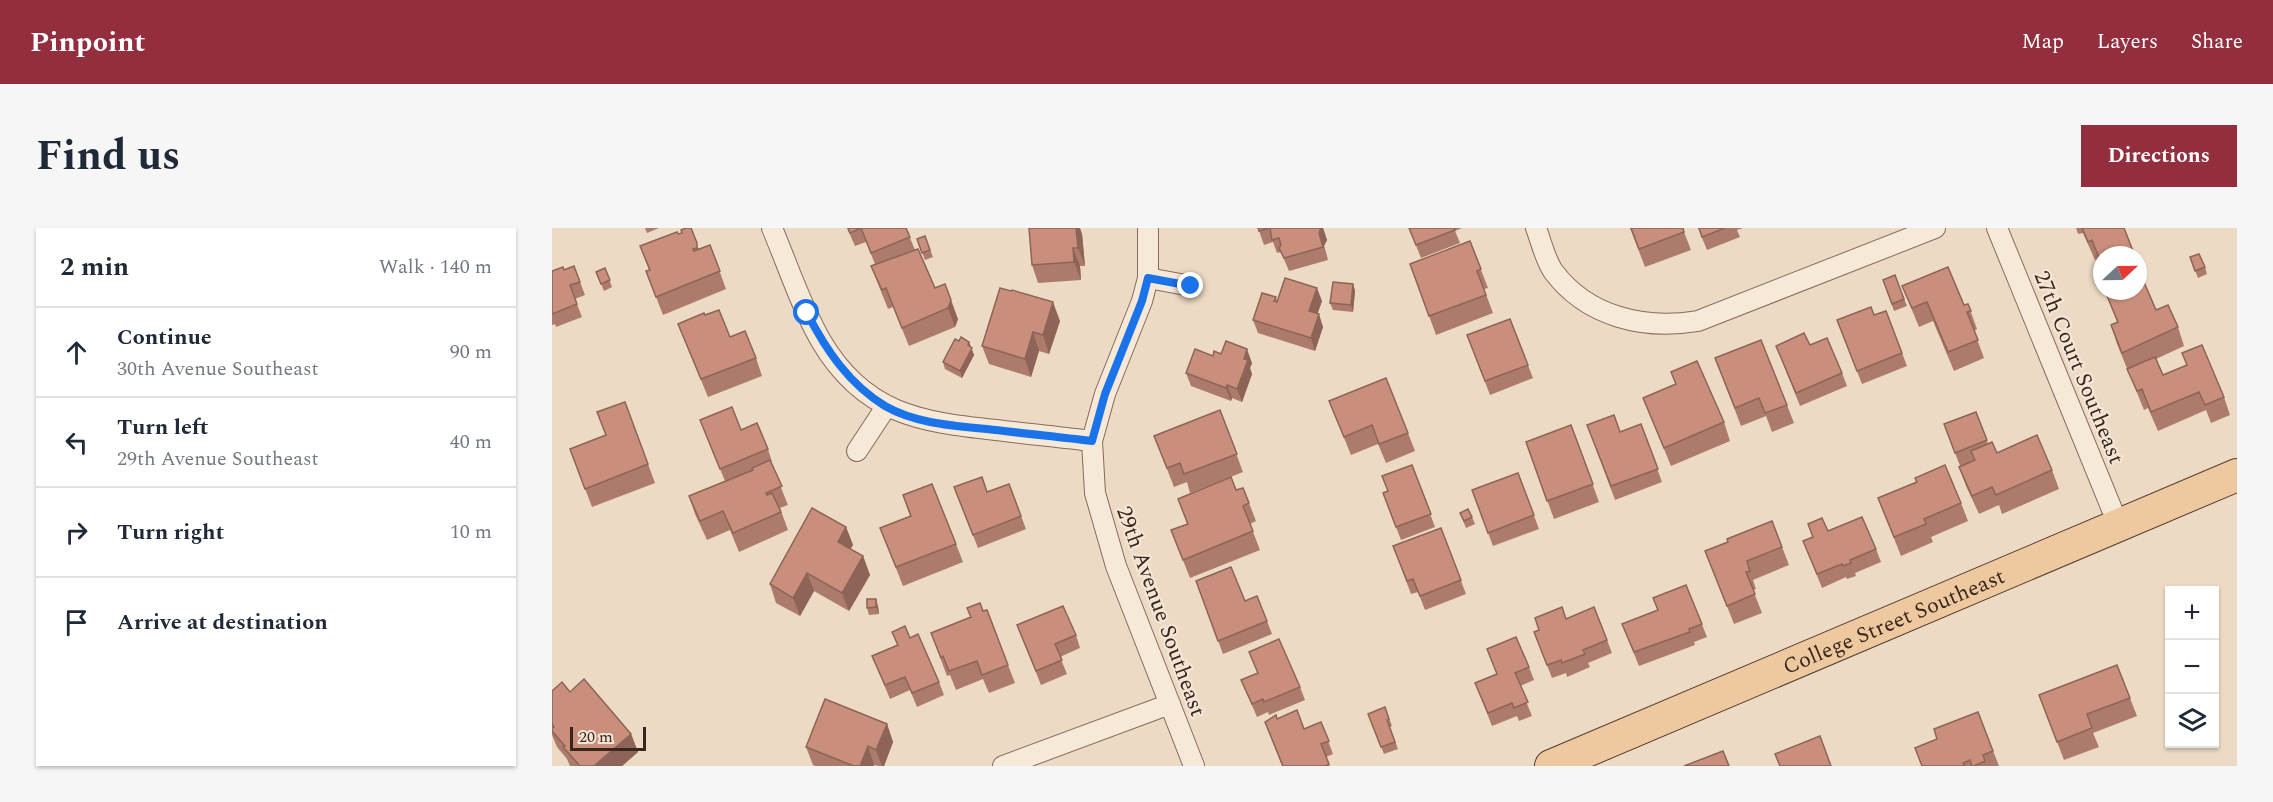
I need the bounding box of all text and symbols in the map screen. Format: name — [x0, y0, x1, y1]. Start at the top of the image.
text: Pinpoint — [30, 21, 145, 64]
text: Map — [2022, 26, 2064, 58]
text: Layers — [2097, 26, 2158, 58]
text: Share — [2191, 26, 2243, 58]
text: Find us — [36, 125, 180, 188]
button: Directions — [2081, 125, 2237, 187]
north arrow — [2093, 246, 2147, 300]
text: 2 min — [60, 247, 129, 287]
text: Walk · 140 m — [379, 252, 492, 282]
street label: 27th Court Southeast — [2025, 266, 2133, 469]
route end — [1177, 272, 1203, 298]
route start — [793, 299, 819, 325]
text: Continue — [117, 321, 212, 354]
icon: ahead — [60, 336, 93, 369]
text: 90 m — [450, 337, 492, 367]
text: 30th Avenue Southeast — [117, 354, 319, 384]
text: Turn left — [117, 411, 209, 444]
icon: left — [60, 426, 93, 459]
text: 40 m — [450, 427, 492, 457]
text: 29th Avenue Southeast — [117, 444, 319, 474]
street label: 29th Avenue Southeast — [1107, 502, 1214, 722]
icon: right — [60, 516, 93, 549]
text: Turn right — [117, 516, 224, 549]
text: 10 m — [450, 517, 492, 547]
street label: College Street Southeast — [1778, 560, 2010, 684]
map controls — [2165, 586, 2219, 748]
button: + — [2165, 586, 2219, 640]
icon: arrive — [60, 606, 93, 639]
text: Arrive at destination — [117, 606, 328, 639]
button: − — [2165, 640, 2219, 694]
button: layers — [2165, 694, 2219, 748]
scale bar — [570, 724, 646, 752]
text: 20 m — [579, 725, 613, 749]

